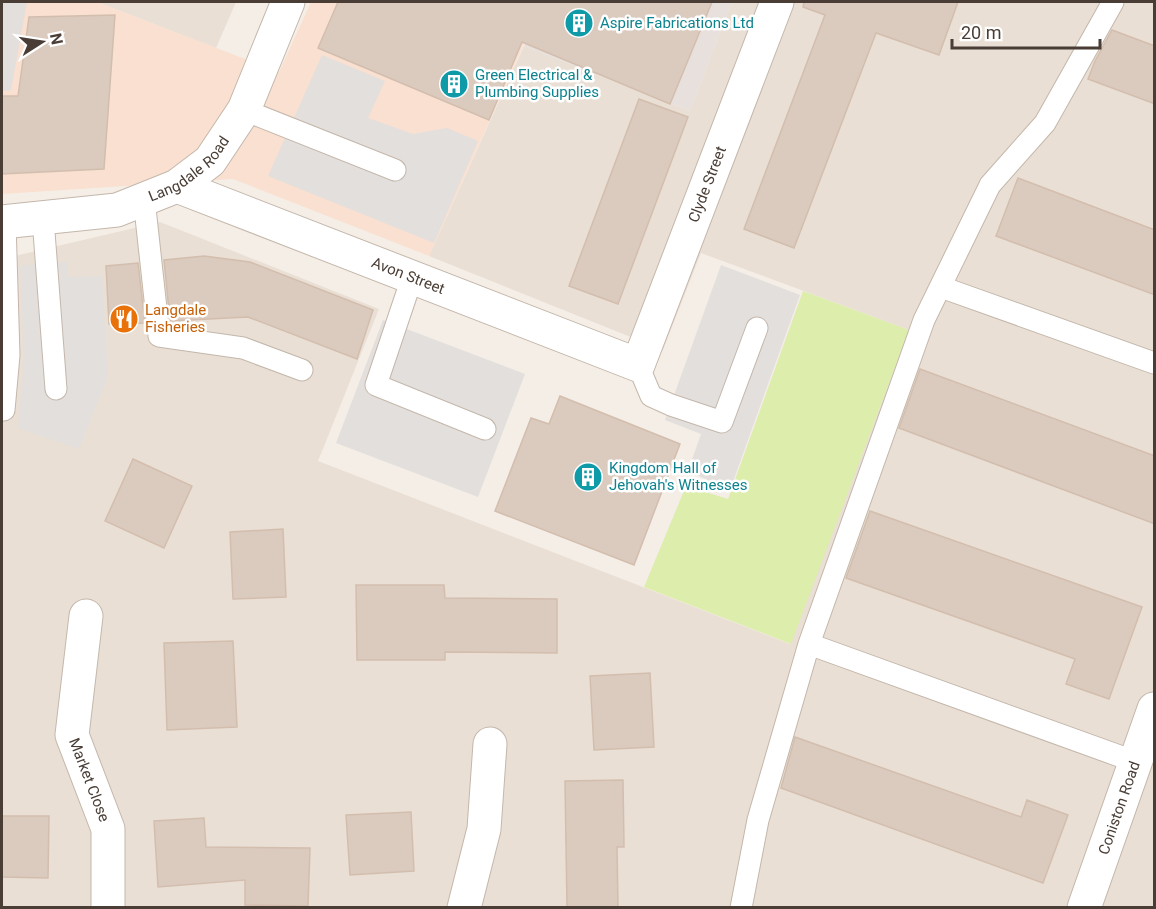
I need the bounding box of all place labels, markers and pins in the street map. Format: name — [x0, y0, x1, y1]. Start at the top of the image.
building icon: Aspire Fabrications Ltd — [563, 7, 595, 39]
place label: Aspire Fabrications Ltd — [600, 14, 754, 32]
place label: Green Electrical & Plumbing Supplies — [475, 66, 599, 101]
building icon: Green Electrical & Plumbing Supplies — [438, 68, 470, 100]
place label: Langdale Fisheries — [145, 301, 206, 336]
restaurant icon: Langdale Fisheries — [108, 303, 140, 335]
place label: Kingdom Hall of Jehovah's Witnesses — [609, 459, 748, 494]
building icon: Kingdom Hall of Jehovah's Witnesses — [572, 461, 604, 493]

